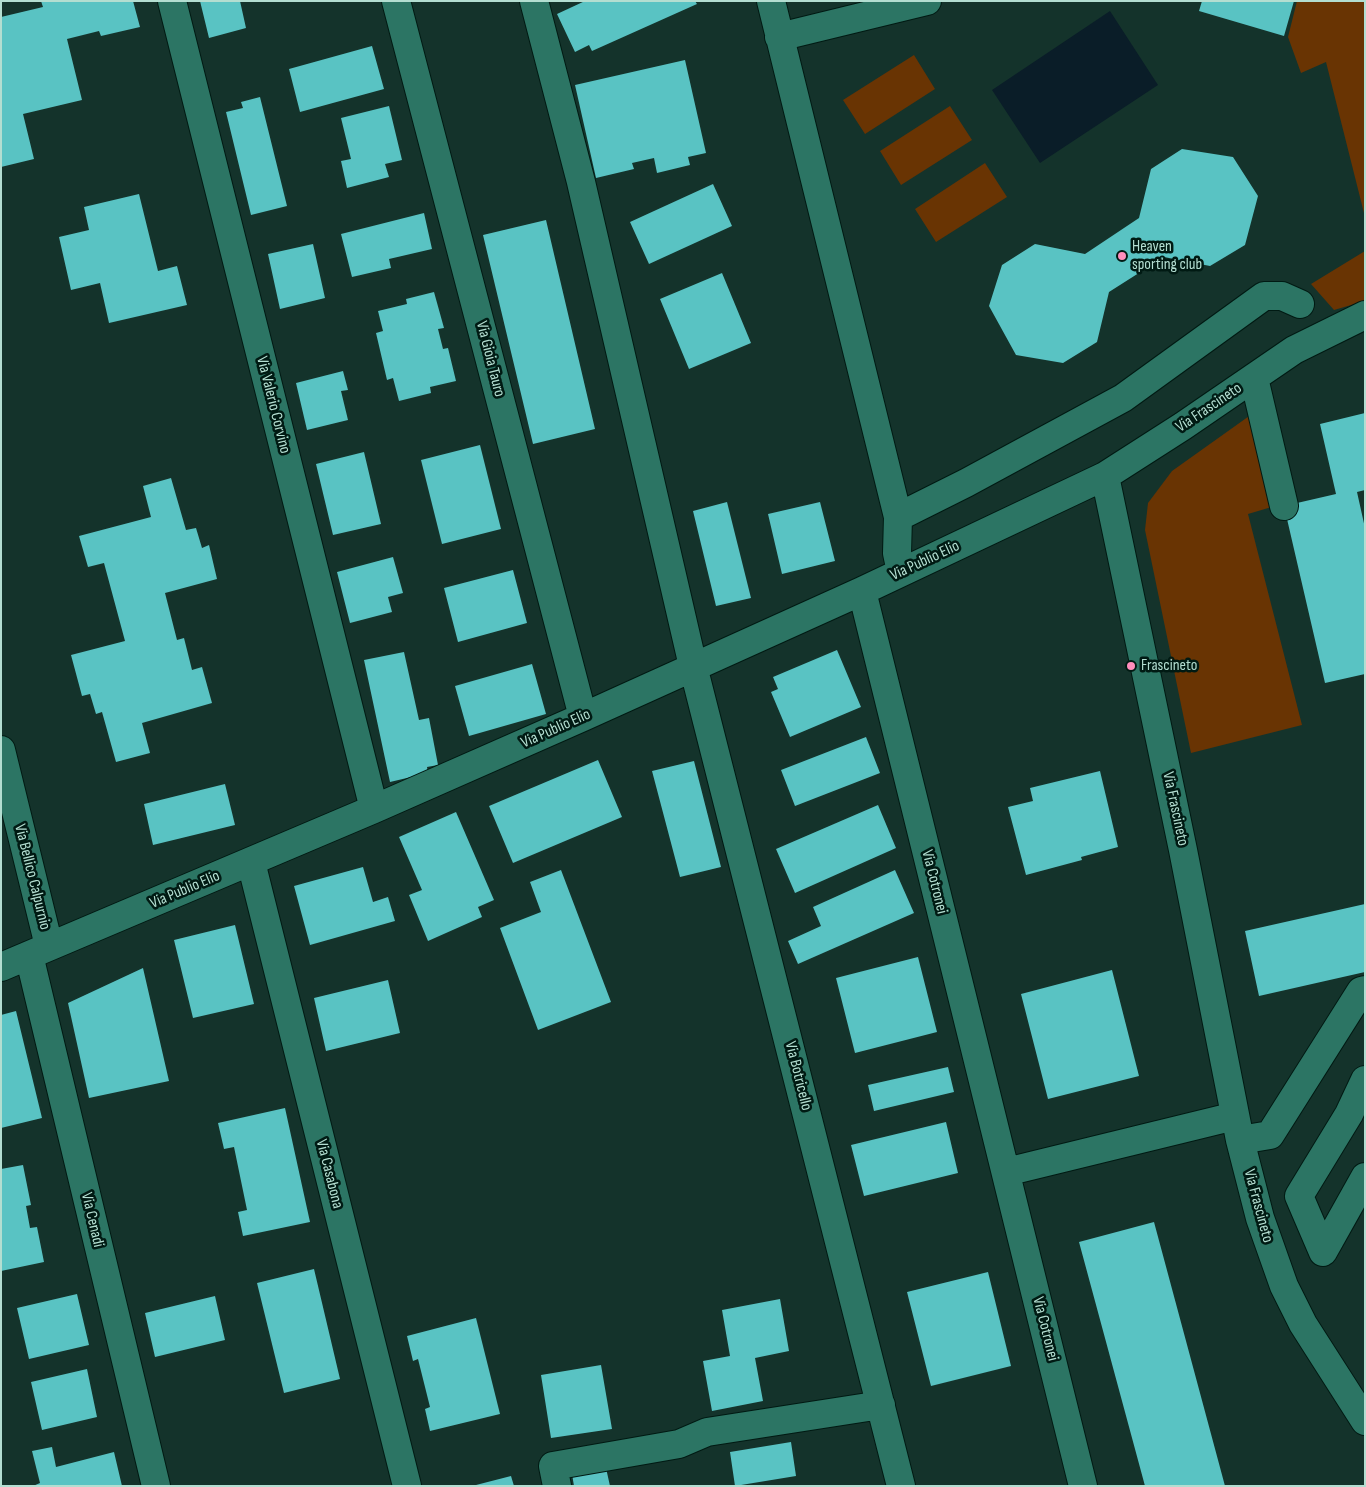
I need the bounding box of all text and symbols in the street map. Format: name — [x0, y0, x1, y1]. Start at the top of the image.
place label: Heaven sporting club — [1132, 237, 1202, 275]
marker: Heaven sporting club — [1116, 250, 1128, 262]
street label: Via Gioia Tauro — [471, 319, 509, 399]
street label: Via Valerio Corvino — [252, 354, 294, 456]
street label: Via Frascineto — [1172, 379, 1246, 437]
street label: Via Publio Elio — [887, 537, 963, 585]
place label: Frascineto — [1141, 656, 1197, 676]
marker: Frascineto — [1125, 660, 1137, 672]
street label: Via Publio Elio — [518, 705, 594, 753]
street label: Via Frascineto — [1158, 770, 1192, 848]
street label: Via Bellico Calpurnio — [10, 822, 54, 932]
street label: Via Cotronei — [917, 848, 951, 916]
street label: Via Publio Elio — [147, 867, 223, 913]
street label: Via Botricello — [780, 1039, 816, 1113]
street label: Via Casabona — [311, 1137, 347, 1211]
street label: Via Frascineto — [1239, 1167, 1277, 1245]
street label: Via Cenadi — [76, 1191, 108, 1249]
street label: Via Cotronei — [1028, 1295, 1062, 1363]

